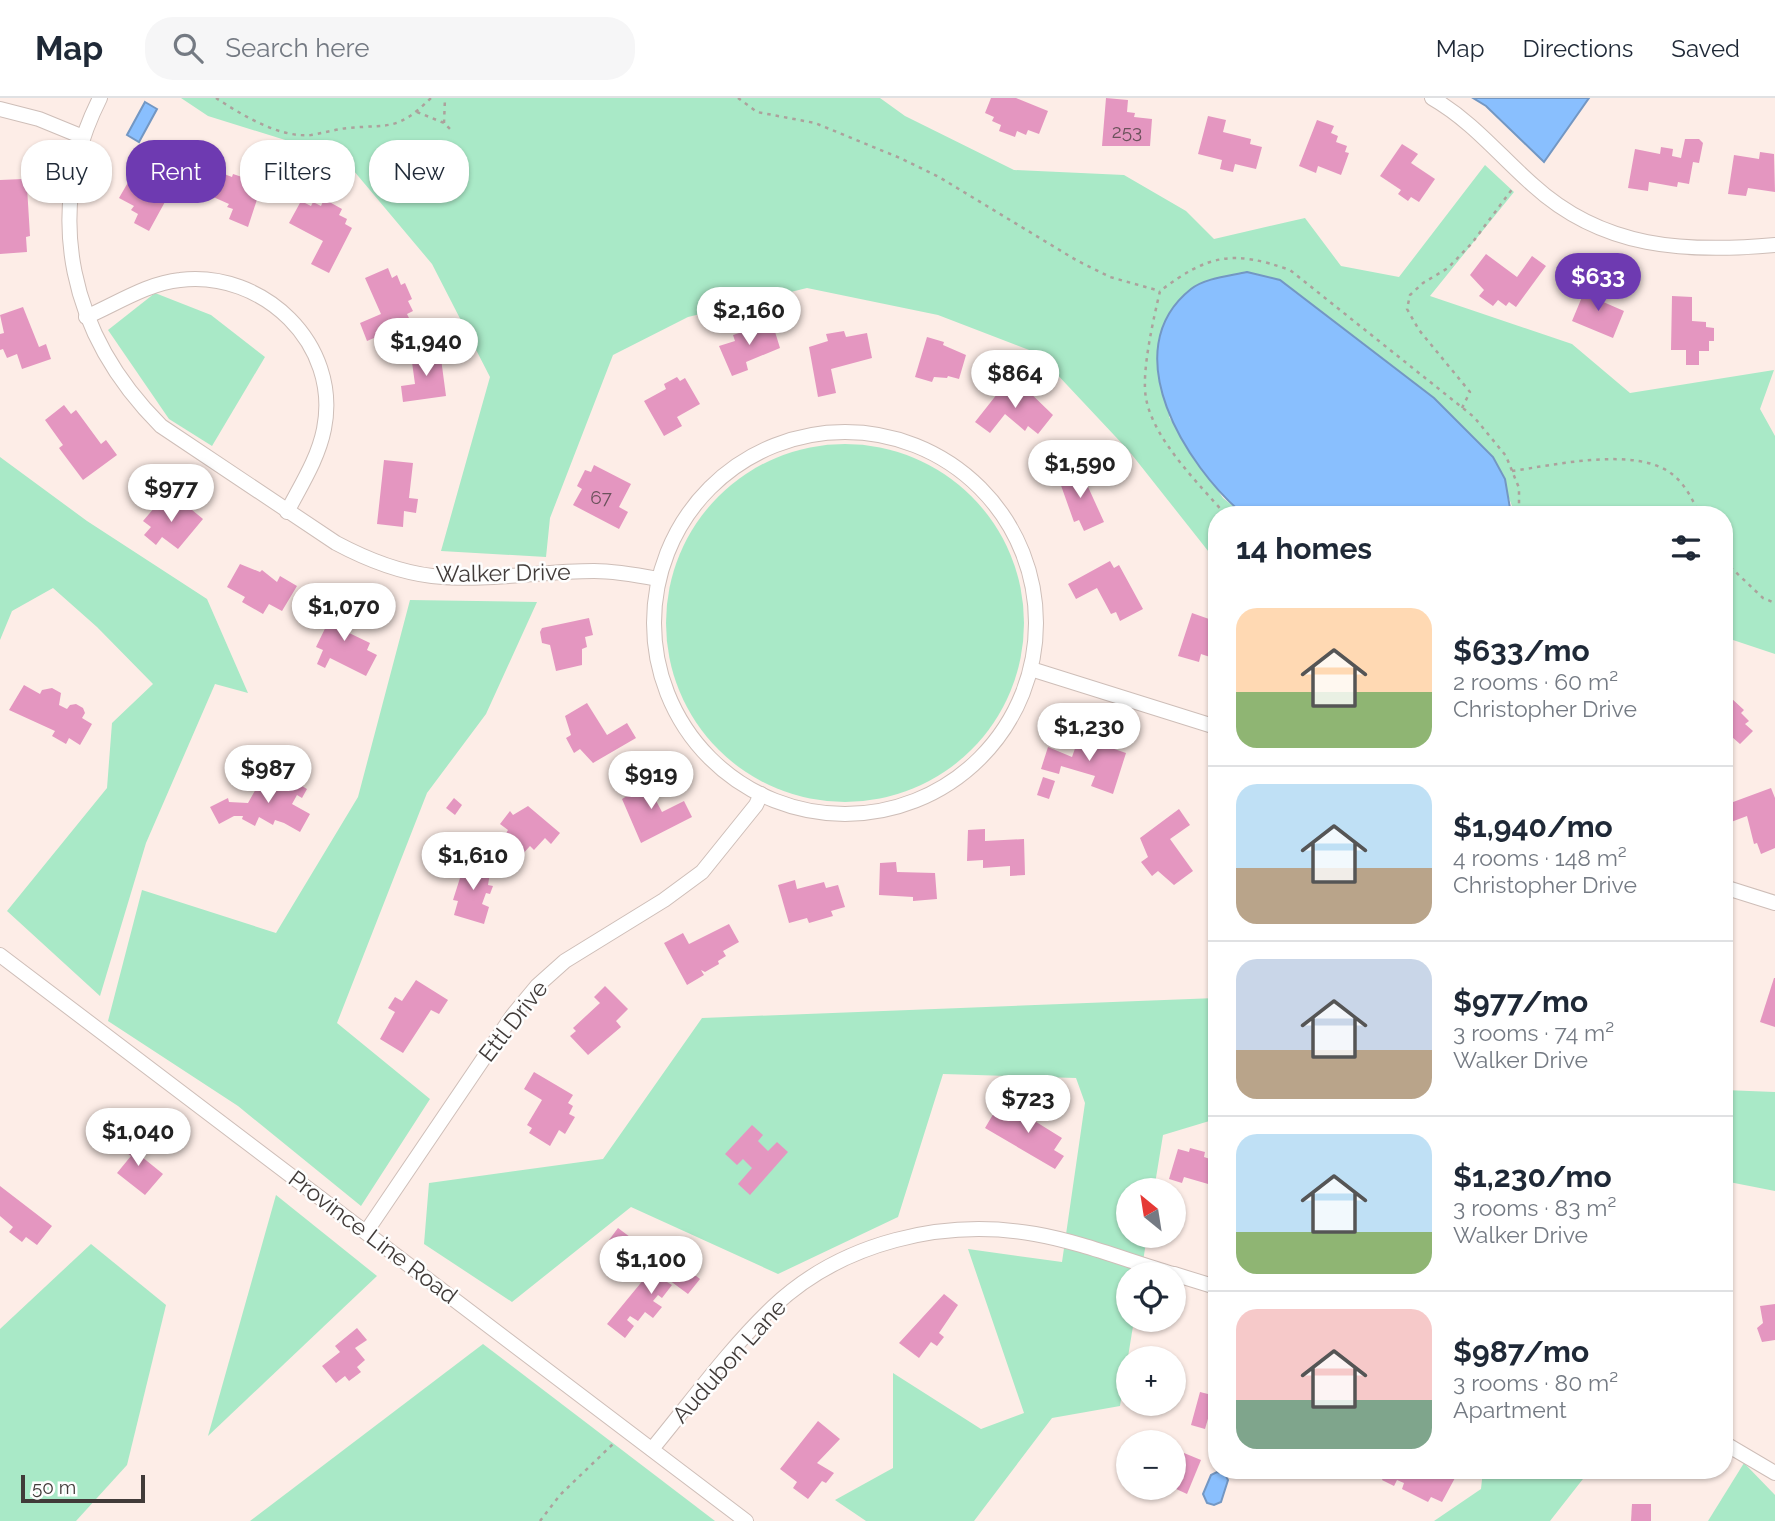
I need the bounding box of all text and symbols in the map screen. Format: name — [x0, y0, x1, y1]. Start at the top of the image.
search box — [145, 17, 635, 80]
text: Map — [35, 29, 103, 68]
icon: search — [169, 29, 207, 67]
text: Search here — [225, 33, 370, 63]
text: Map — [1436, 34, 1485, 63]
text: Directions — [1523, 34, 1633, 63]
text: Saved — [1671, 34, 1740, 63]
house number: 253 — [1112, 120, 1142, 142]
chip: Buy — [21, 140, 112, 203]
chip: Rent — [126, 140, 226, 203]
chip: Filters — [240, 140, 355, 203]
chip: New — [369, 140, 469, 203]
pin: $633 — [1557, 254, 1639, 313]
text: $633 — [1571, 262, 1625, 289]
pin: $2,160 — [692, 288, 806, 347]
text: $2,160 — [713, 296, 785, 323]
pin: $1,940 — [369, 318, 483, 378]
text: $1,940 — [390, 327, 462, 354]
pin: $864 — [974, 350, 1056, 410]
text: $864 — [987, 359, 1043, 386]
pin: $1,590 — [1023, 440, 1137, 500]
text: $1,590 — [1044, 449, 1116, 476]
pin: $977 — [130, 464, 212, 524]
text: $977 — [144, 473, 198, 500]
house number: 67 — [590, 486, 612, 508]
icon: filters — [1667, 529, 1705, 567]
text: 14 homes — [1236, 531, 1372, 566]
street label: Walker Drive — [435, 558, 571, 587]
pin: $1,070 — [287, 584, 401, 643]
text: $1,070 — [308, 592, 380, 619]
text: $633/mo — [1453, 633, 1590, 668]
icon: home — [1292, 636, 1376, 720]
text: 2 rooms · 60 m² — [1453, 668, 1618, 695]
text: Christopher Drive — [1453, 695, 1637, 722]
pin: $1,230 — [1032, 704, 1146, 763]
text: $1,230 — [1053, 712, 1125, 739]
pin: $987 — [227, 746, 309, 805]
pin: $919 — [610, 752, 692, 811]
text: $987 — [241, 754, 295, 781]
text: $919 — [624, 760, 678, 787]
text: $1,940/mo — [1453, 809, 1613, 844]
icon: home — [1292, 812, 1376, 896]
pin: $1,610 — [416, 832, 530, 892]
text: $1,610 — [438, 841, 508, 868]
text: 4 rooms · 148 m² — [1453, 844, 1627, 871]
text: Christopher Drive — [1453, 871, 1637, 898]
street label: Ettl Drive — [473, 975, 553, 1067]
text: $977/mo — [1453, 984, 1588, 1019]
icon: home — [1292, 987, 1376, 1071]
text: 3 rooms · 74 m² — [1453, 1019, 1614, 1046]
text: Walker Drive — [1453, 1046, 1588, 1073]
pin: $723 — [987, 1076, 1069, 1135]
text: $723 — [1001, 1084, 1055, 1111]
pin: $1,040 — [81, 1108, 195, 1168]
text: $1,040 — [102, 1117, 174, 1144]
text: $1,230/mo — [1453, 1159, 1612, 1194]
icon: home — [1292, 1162, 1376, 1246]
street label: Province Line Road — [284, 1164, 463, 1309]
north arrow — [1116, 1178, 1186, 1248]
map controls — [1116, 1178, 1186, 1500]
text: 3 rooms · 83 m² — [1453, 1194, 1616, 1221]
text: Walker Drive — [1453, 1221, 1588, 1248]
pin: $1,100 — [594, 1236, 708, 1296]
text: $1,100 — [616, 1245, 686, 1272]
button: locate — [1116, 1262, 1186, 1332]
street label: Audubon Lane — [666, 1293, 791, 1428]
text: $987/mo — [1453, 1334, 1589, 1369]
icon: home — [1292, 1337, 1376, 1421]
button: + — [1116, 1346, 1186, 1416]
text: 3 rooms · 80 m² — [1453, 1369, 1618, 1396]
text: Apartment — [1453, 1396, 1567, 1423]
button: − — [1116, 1430, 1186, 1500]
scale bar — [21, 1472, 145, 1504]
text: 50 m — [32, 1476, 76, 1498]

